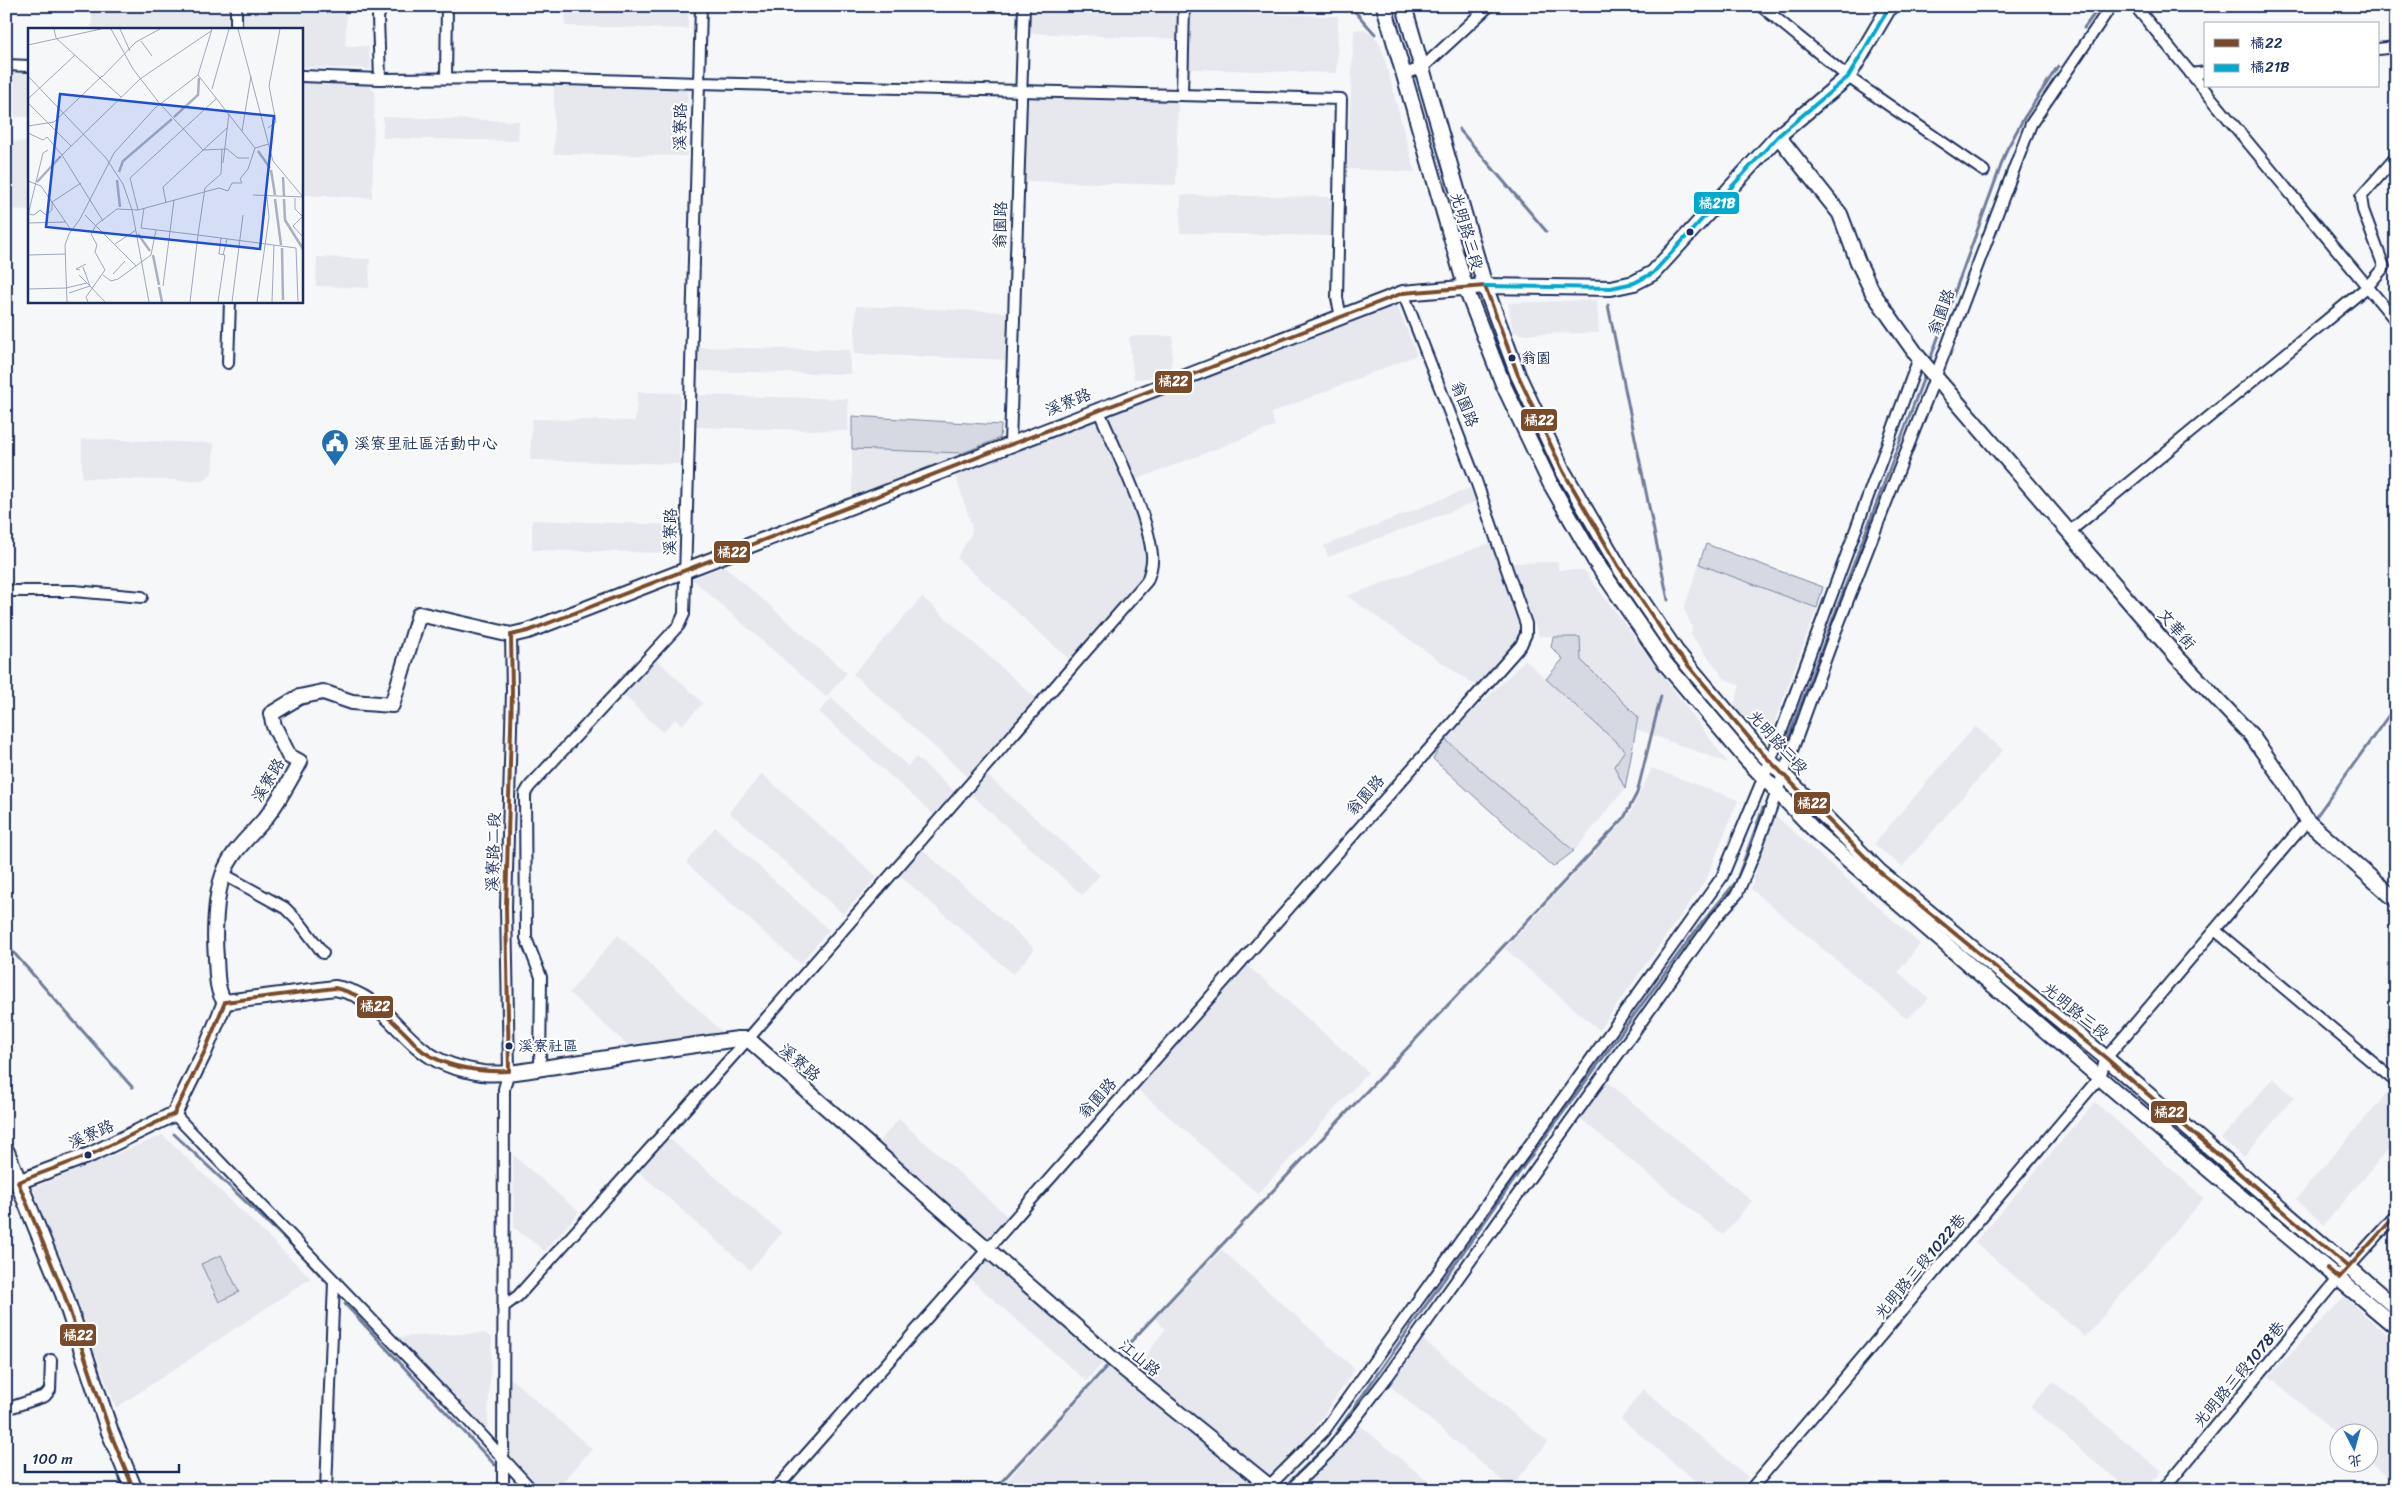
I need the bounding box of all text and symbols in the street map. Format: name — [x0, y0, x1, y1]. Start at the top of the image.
legend — [2204, 22, 2380, 88]
inset map — [28, 28, 302, 302]
text: 橘22 — [2250, 30, 2283, 56]
text: 橘21B — [2250, 54, 2290, 80]
street label: 溪寮路 — [665, 103, 695, 151]
street label: 光明路三段 — [1442, 189, 1492, 273]
line badge: 橘21B — [1693, 191, 1740, 215]
text: 橘21B — [1699, 191, 1736, 216]
street label: 翁園路 — [985, 201, 1015, 249]
unlabelled marker — [1685, 227, 1695, 237]
street label: 翁園路 — [1919, 284, 1963, 340]
place label: 翁園 — [1521, 345, 1551, 371]
marker: 翁園 — [1507, 353, 1517, 363]
text: 橘22 — [1158, 369, 1189, 394]
line badge: 橘22 — [1154, 370, 1193, 394]
street label: 翁園路 — [1443, 376, 1487, 432]
street label: 溪寮路 — [1040, 380, 1096, 424]
line badge: 橘22 — [1520, 408, 1558, 432]
text: 橘22 — [1524, 408, 1555, 433]
public building icon: 溪寮里社區活動中心 — [320, 428, 350, 467]
place label: 溪寮里社區活動中心 — [354, 429, 498, 458]
street label: 溪寮路 — [655, 508, 685, 556]
line badge: 橘22 — [713, 540, 751, 564]
text: 橘22 — [717, 540, 748, 565]
street label: 文華街 — [2150, 601, 2204, 657]
street label: 光明路三段 — [1740, 703, 1816, 781]
street label: 溪寮路 — [243, 752, 293, 808]
street label: 翁園路 — [1338, 767, 1392, 823]
line badge: 橘22 — [1793, 791, 1831, 815]
text: 橘22 — [1797, 791, 1828, 816]
street label: 溪寮路二段 — [477, 812, 509, 892]
street label: 光明路三段 — [2036, 975, 2116, 1047]
text: 橘22 — [360, 994, 391, 1019]
line badge: 橘22 — [356, 995, 394, 1019]
place label: 溪寮社區 — [518, 1033, 578, 1059]
street label: 溪寮路 — [772, 1035, 828, 1089]
marker: 溪寮社區 — [504, 1041, 514, 1051]
street label: 翁園路 — [1070, 1070, 1124, 1126]
line badge: 橘22 — [2150, 1100, 2188, 1124]
text: 橘22 — [2154, 1100, 2185, 1125]
street label: 溪寮路 — [63, 1111, 119, 1157]
unlabelled marker — [83, 1150, 93, 1160]
street label: 光明路三段1022巷 — [1867, 1206, 1973, 1326]
street label: 光明路三段1078巷 — [2186, 1314, 2292, 1434]
line badge: 橘22 — [59, 1323, 97, 1347]
text: 橘22 — [63, 1323, 94, 1348]
street label: 江山路 — [1112, 1331, 1168, 1385]
north arrow — [2330, 1424, 2380, 1474]
scale bar — [25, 1441, 179, 1473]
text: 100 m — [32, 1446, 73, 1472]
text: 北 — [2347, 1447, 2364, 1474]

